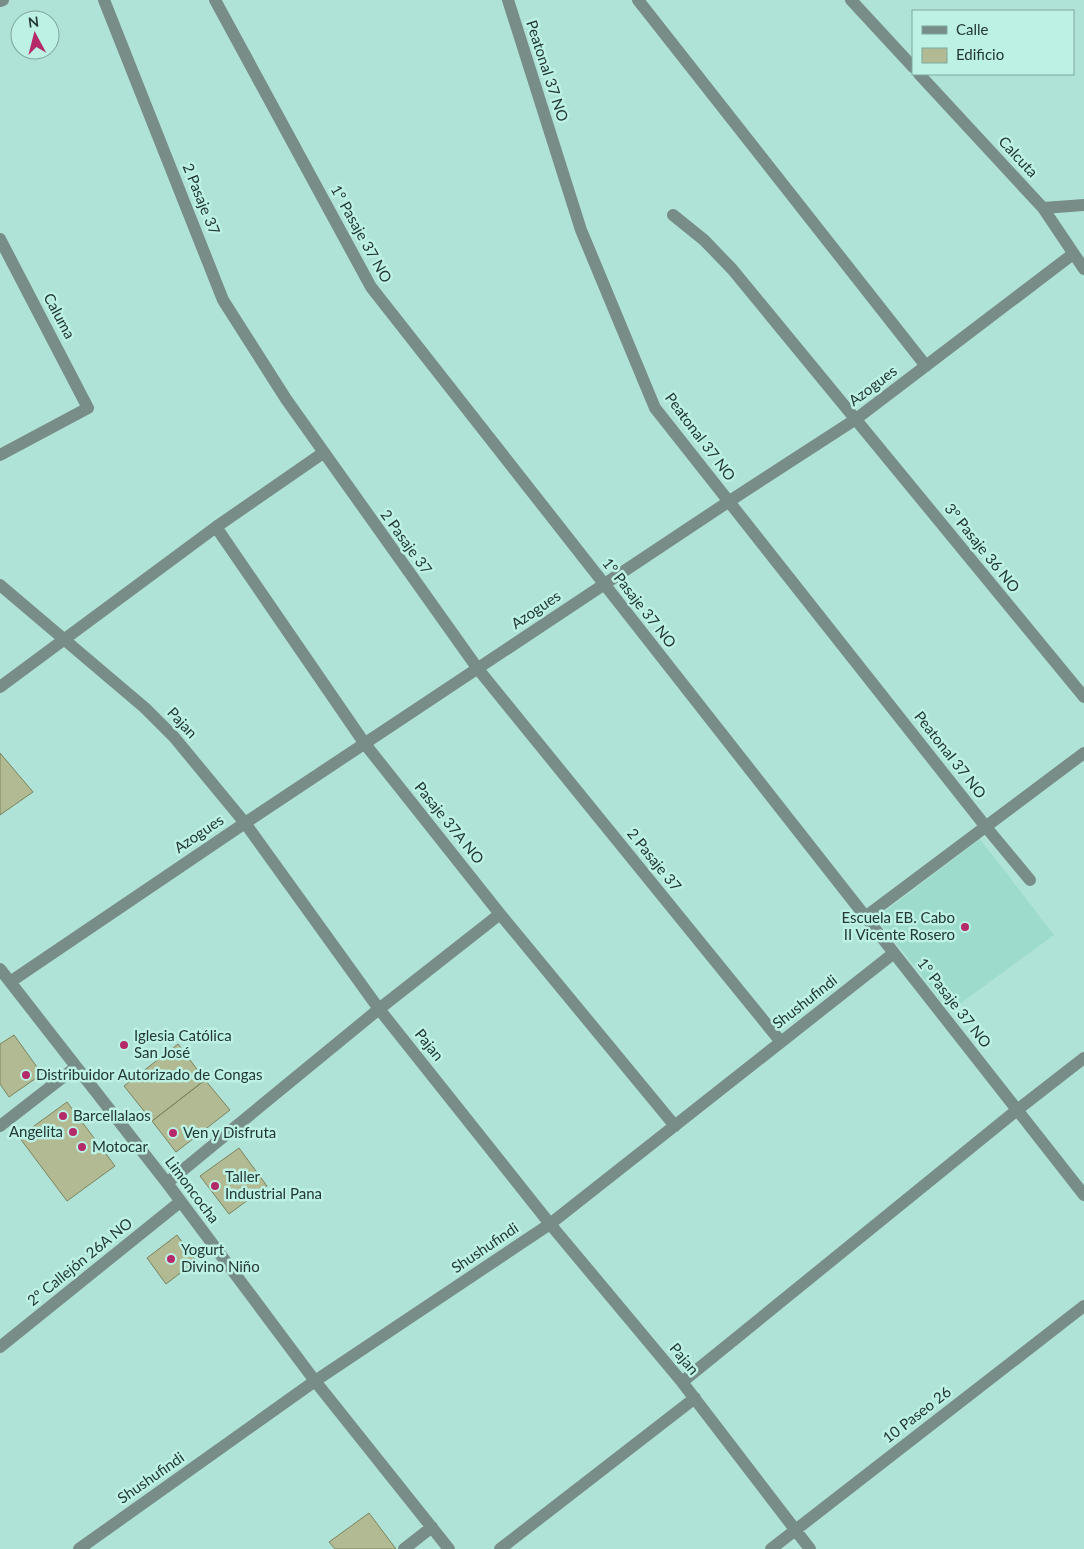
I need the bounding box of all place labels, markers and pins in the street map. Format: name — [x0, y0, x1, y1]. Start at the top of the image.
place label: Escuela EB. Cabo II Vicente Rosero — [842, 908, 955, 943]
marker: Escuela EB. Cabo II Vicente Rosero — [959, 921, 971, 933]
place label: Iglesia Católica San José — [134, 1026, 232, 1061]
marker: Iglesia Católica San José — [118, 1039, 130, 1051]
place label: Distribuidor Autorizado de Congas — [36, 1065, 262, 1083]
marker: Distribuidor Autorizado de Congas — [20, 1069, 32, 1081]
place label: Barcellalaos — [73, 1106, 151, 1124]
marker: Barcellalaos — [57, 1110, 69, 1122]
place label: Angelita — [9, 1122, 63, 1140]
place label: Ven y Disfruta — [183, 1123, 276, 1141]
marker: Angelita — [67, 1126, 79, 1138]
marker: Ven y Disfruta — [167, 1127, 179, 1139]
place label: Motocar — [92, 1137, 149, 1155]
marker: Motocar — [76, 1141, 88, 1153]
place label: Taller Industrial Pana — [225, 1167, 322, 1202]
marker: Taller Industrial Pana — [209, 1180, 221, 1192]
place label: Yogurt Divino Niño — [181, 1240, 260, 1275]
marker: Yogurt Divino Niño — [165, 1253, 177, 1265]

